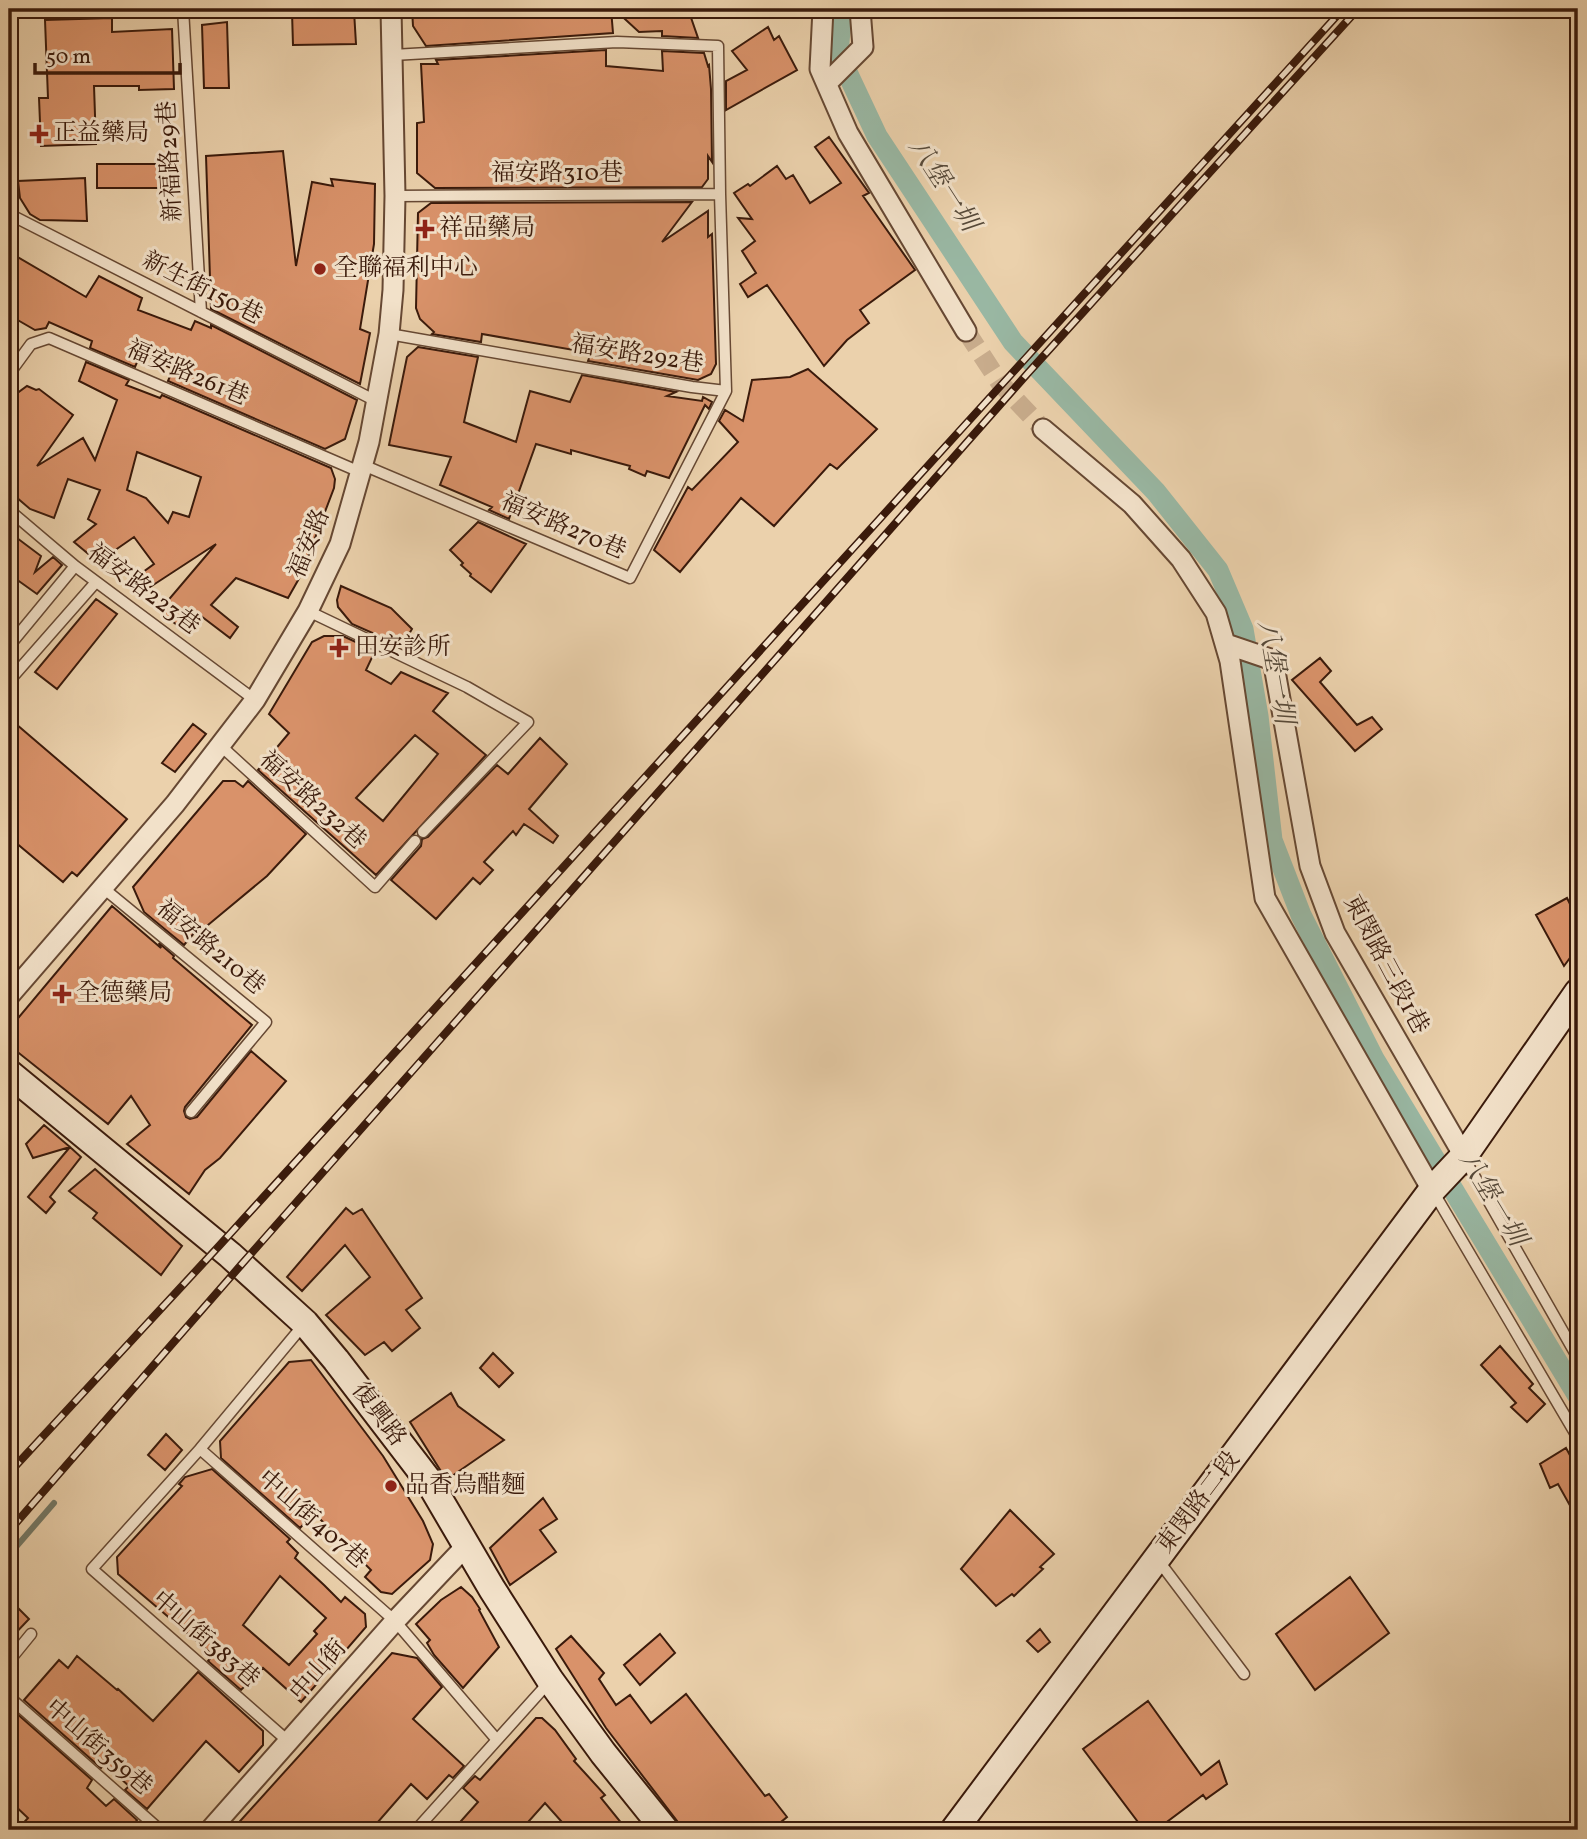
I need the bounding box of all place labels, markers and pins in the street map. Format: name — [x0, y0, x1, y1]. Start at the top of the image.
place label: 正益藥局 — [53, 117, 149, 151]
marker: 正益藥局 — [31, 126, 47, 142]
place label: 祥品藥局 — [439, 212, 535, 246]
marker: 祥品藥局 — [417, 221, 433, 237]
place label: 全聯福利中心 — [334, 252, 478, 286]
marker: 全聯福利中心 — [312, 261, 328, 277]
place label: 田安診所 — [355, 631, 451, 665]
marker: 田安診所 — [329, 638, 349, 658]
place label: 全德藥局 — [76, 977, 172, 1011]
marker: 全德藥局 — [54, 986, 70, 1002]
place label: 品香烏醋麵 — [405, 1469, 525, 1503]
marker: 品香烏醋麵 — [383, 1478, 399, 1494]

